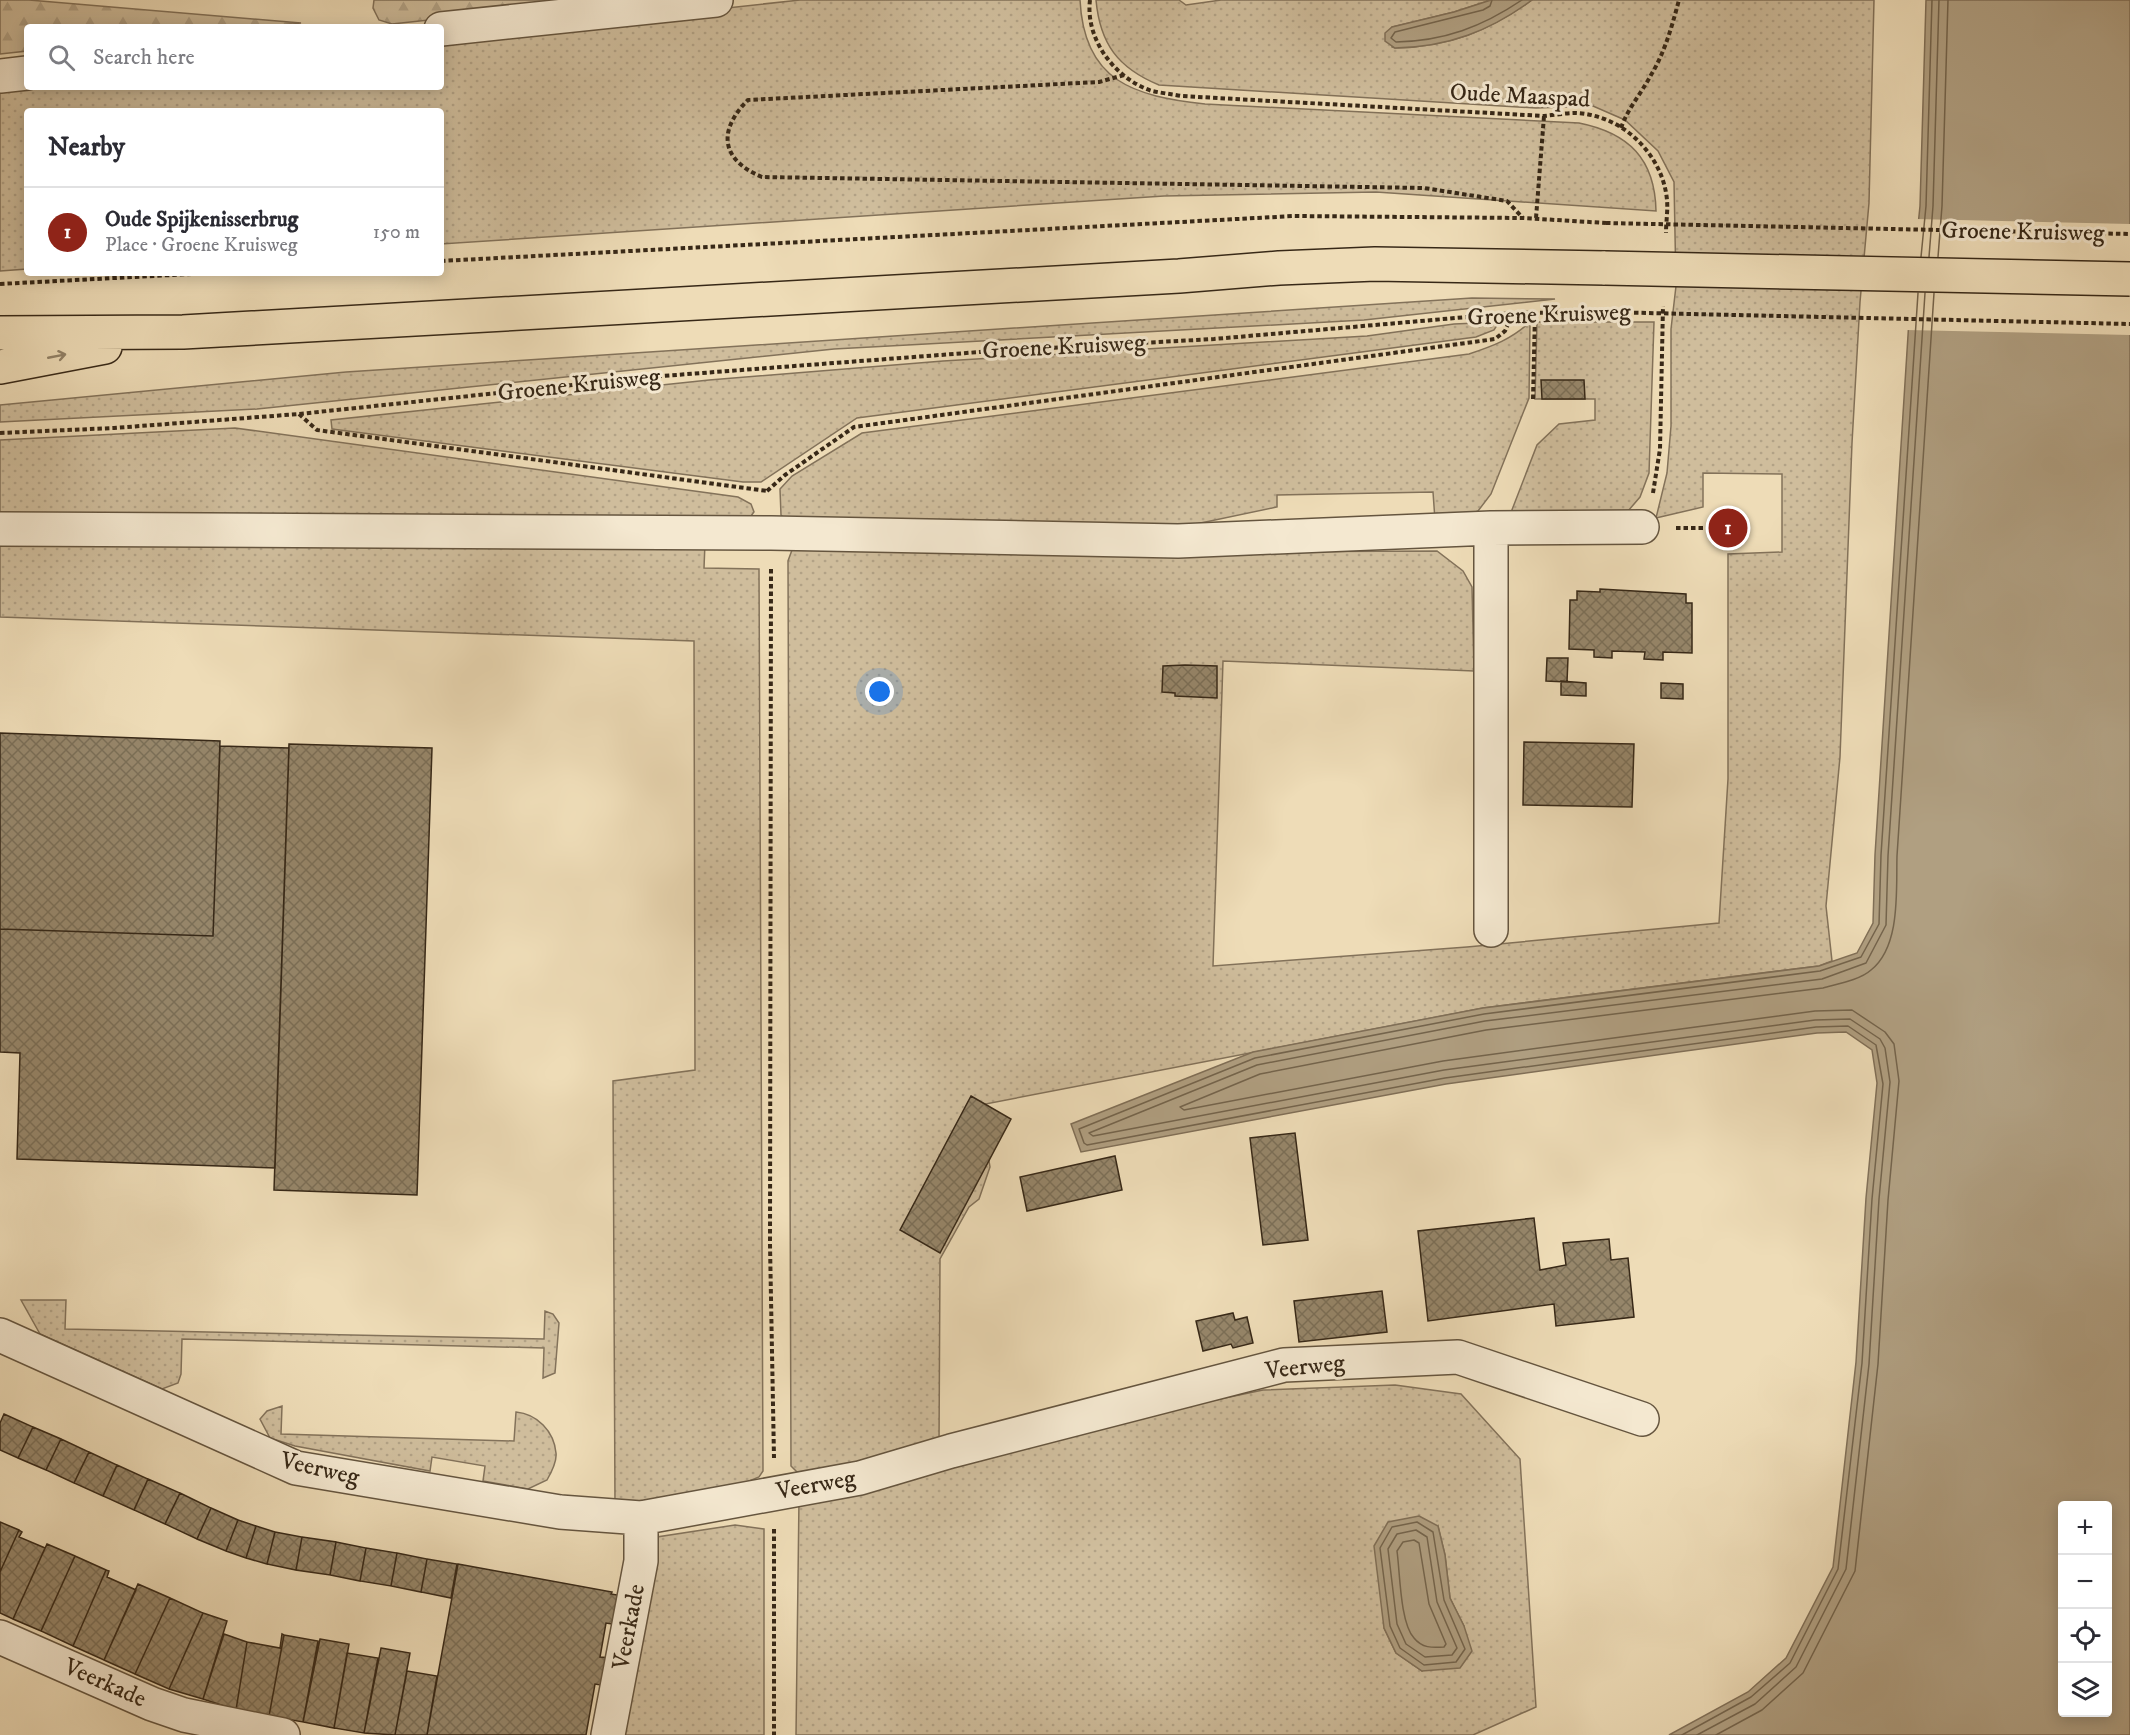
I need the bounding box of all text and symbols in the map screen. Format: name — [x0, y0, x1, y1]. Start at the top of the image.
search box — [24, 24, 444, 90]
icon: search — [45, 41, 78, 74]
text: Search here — [93, 44, 195, 71]
street label: Oude Maaspad — [1449, 77, 1591, 115]
text: Nearby — [48, 131, 125, 164]
text: Oude Spijkenisserbrug — [105, 206, 298, 233]
street label: Groene Kruisweg — [1941, 216, 2105, 248]
text: 1 — [64, 220, 71, 245]
text: 150 m — [373, 220, 420, 245]
text: Place · Groene Kruisweg — [105, 233, 297, 258]
street label: Groene Kruisweg — [1467, 297, 1631, 333]
street label: Groene Kruisweg — [982, 328, 1147, 366]
one-way arrow — [47, 350, 67, 361]
street label: Groene Kruisweg — [496, 362, 662, 408]
pin: 1 — [1708, 506, 1748, 550]
your location — [865, 677, 894, 706]
street label: Veerweg — [1263, 1348, 1347, 1386]
street label: Veerweg — [277, 1445, 363, 1493]
street label: Veerweg — [773, 1463, 858, 1507]
map controls — [2058, 1501, 2112, 1717]
button: + — [2058, 1501, 2112, 1555]
button: − — [2058, 1555, 2112, 1609]
street label: Veerkade — [606, 1582, 652, 1673]
button: locate — [2058, 1609, 2112, 1663]
street label: Veerkade — [58, 1651, 151, 1714]
button: layers — [2058, 1663, 2112, 1717]

